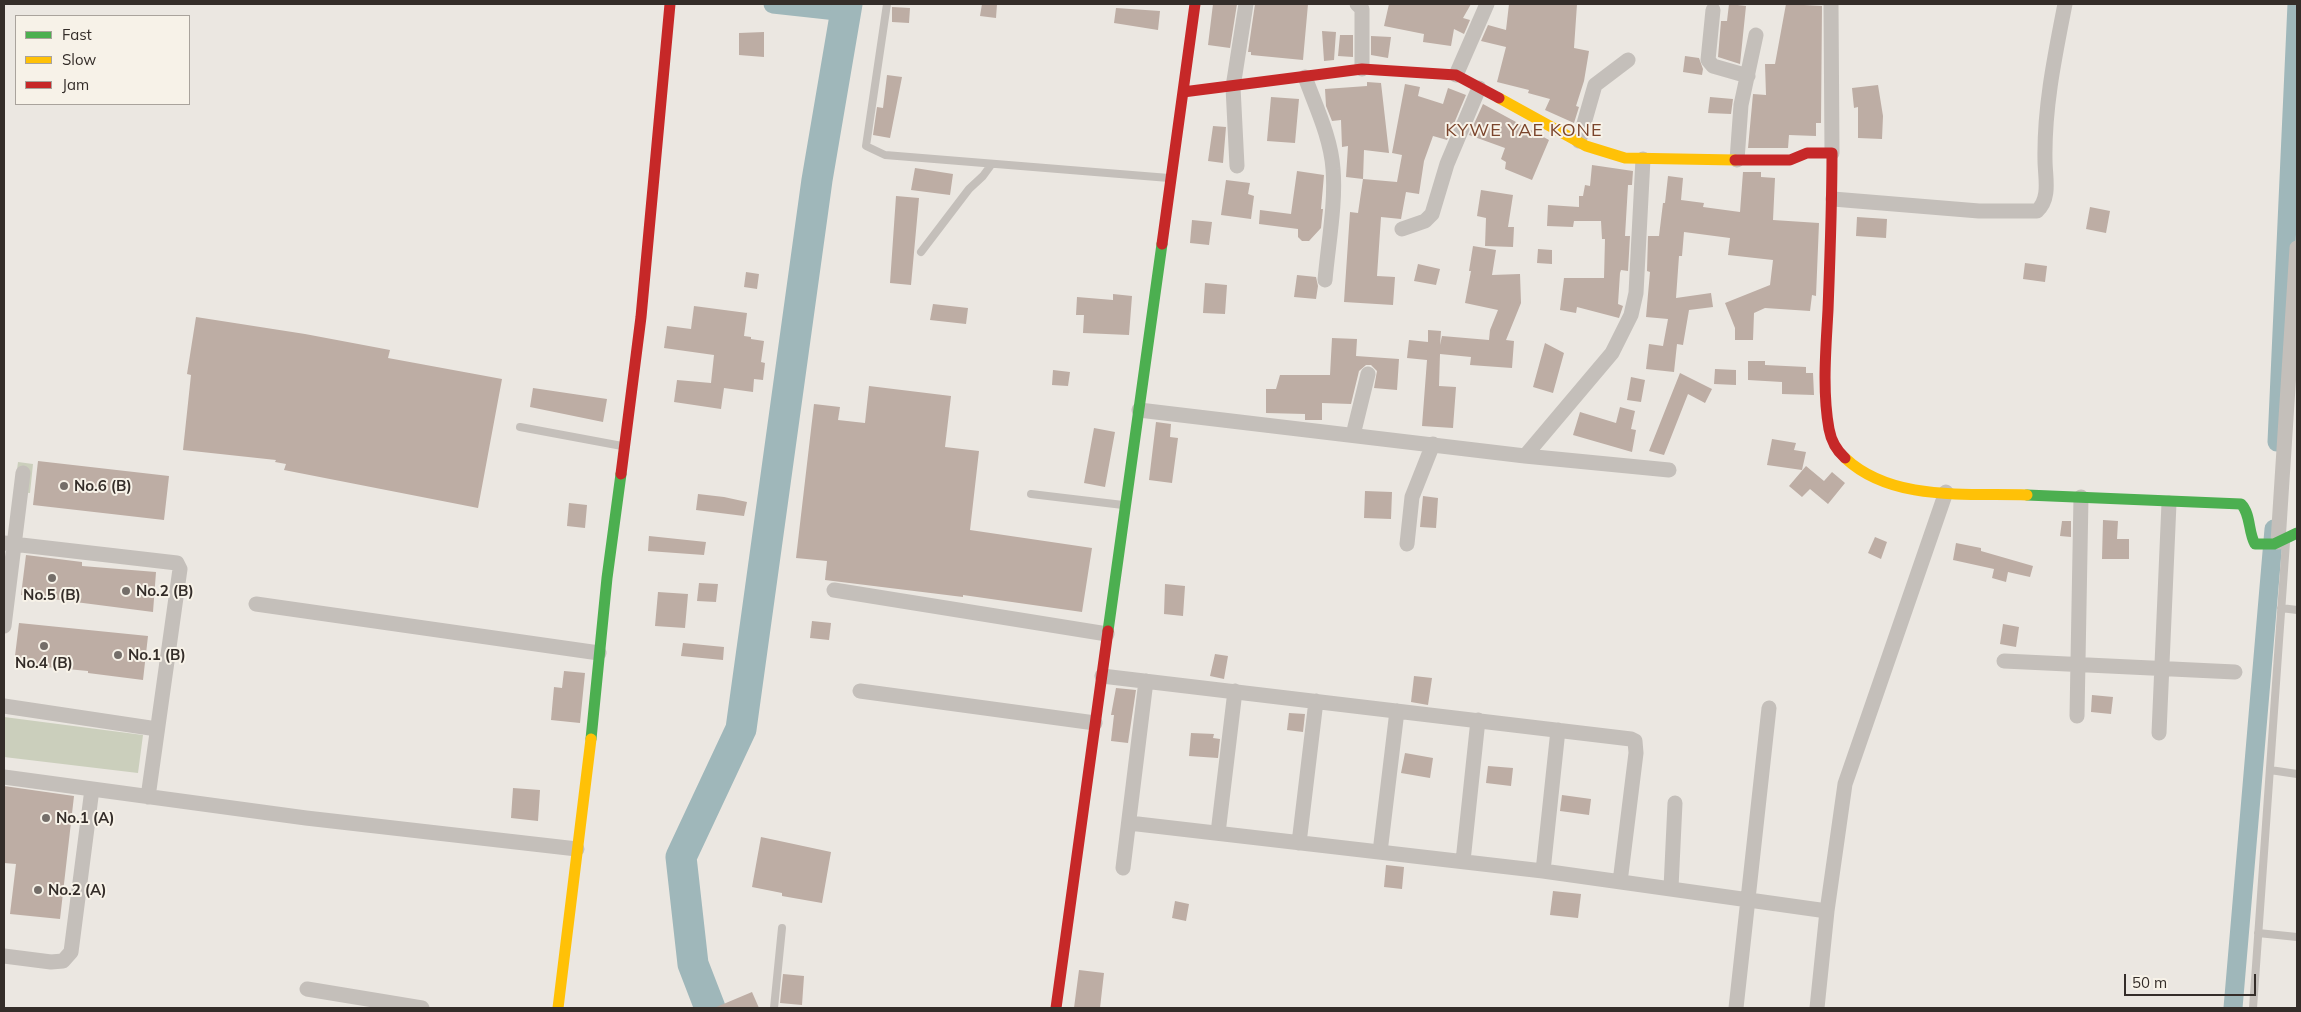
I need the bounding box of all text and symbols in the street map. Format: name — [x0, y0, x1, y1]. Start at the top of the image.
legend — [15, 15, 190, 105]
text: Fast — [62, 25, 92, 44]
text: Slow — [62, 50, 96, 69]
text: Jam — [62, 75, 89, 94]
district label: KYWE YAE KONE — [1444, 120, 1604, 142]
place label: No.6 (B) — [74, 477, 132, 495]
marker: No.6 (B) — [58, 480, 70, 492]
marker: No.5 (B) — [46, 572, 58, 584]
place label: No.2 (B) — [136, 582, 194, 600]
marker: No.2 (B) — [120, 585, 132, 597]
place label: No.5 (B) — [23, 586, 81, 604]
marker: No.4 (B) — [38, 640, 50, 652]
place label: No.1 (B) — [128, 646, 186, 664]
marker: No.1 (B) — [112, 649, 124, 661]
place label: No.4 (B) — [15, 654, 73, 672]
place label: No.1 (A) — [56, 809, 115, 827]
marker: No.1 (A) — [40, 812, 52, 824]
place label: No.2 (A) — [48, 881, 107, 899]
marker: No.2 (A) — [32, 884, 44, 896]
scale bar — [2126, 964, 2258, 996]
text: 50 m — [2132, 973, 2167, 992]

